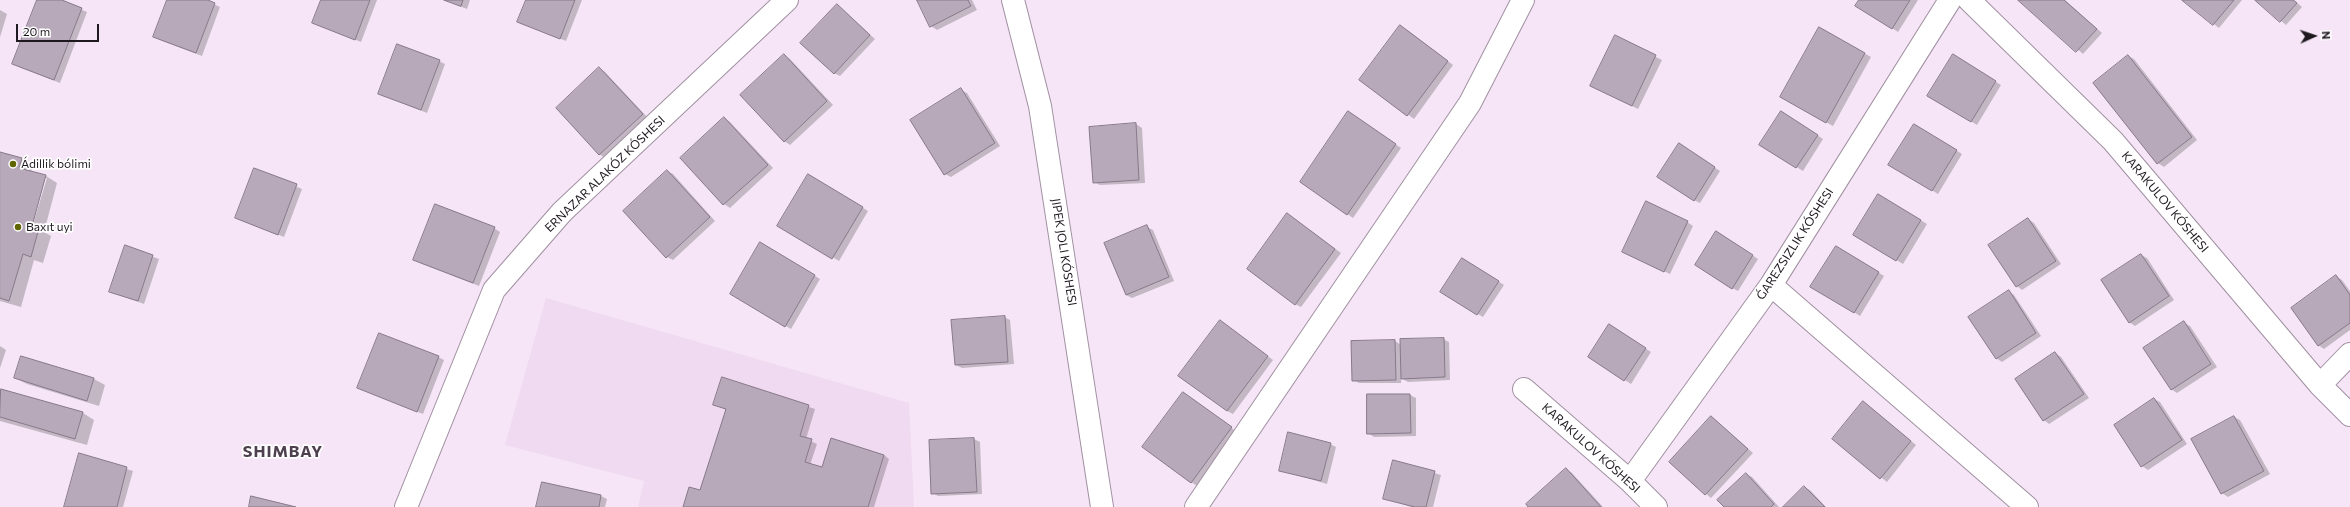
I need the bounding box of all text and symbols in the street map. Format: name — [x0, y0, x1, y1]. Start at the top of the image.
scale bar — [18, 16, 101, 42]
north arrow — [2294, 16, 2334, 56]
text: 20 m — [23, 24, 50, 38]
text: N — [2320, 31, 2333, 40]
street label: ERNAZAR ALAKÓZ KÓSHESI — [542, 113, 668, 235]
street label: KARAKULOV KÓSHESI — [2119, 149, 2211, 255]
place label: Ádillik bólimi — [21, 157, 91, 171]
marker: Ádillik bólimi — [8, 159, 18, 169]
street label: ǴAREZSIZLIK KÓSHESI — [1753, 185, 1837, 303]
street label: JIPEK JOLI KÓSHESI — [1048, 197, 1080, 307]
place label: Baxıt uyi — [26, 220, 73, 234]
marker: Baxıt uyi — [13, 222, 23, 232]
street label: KARAKULOV KÓSHESI — [1539, 400, 1643, 496]
district label: SHIMBAY — [243, 442, 323, 462]

